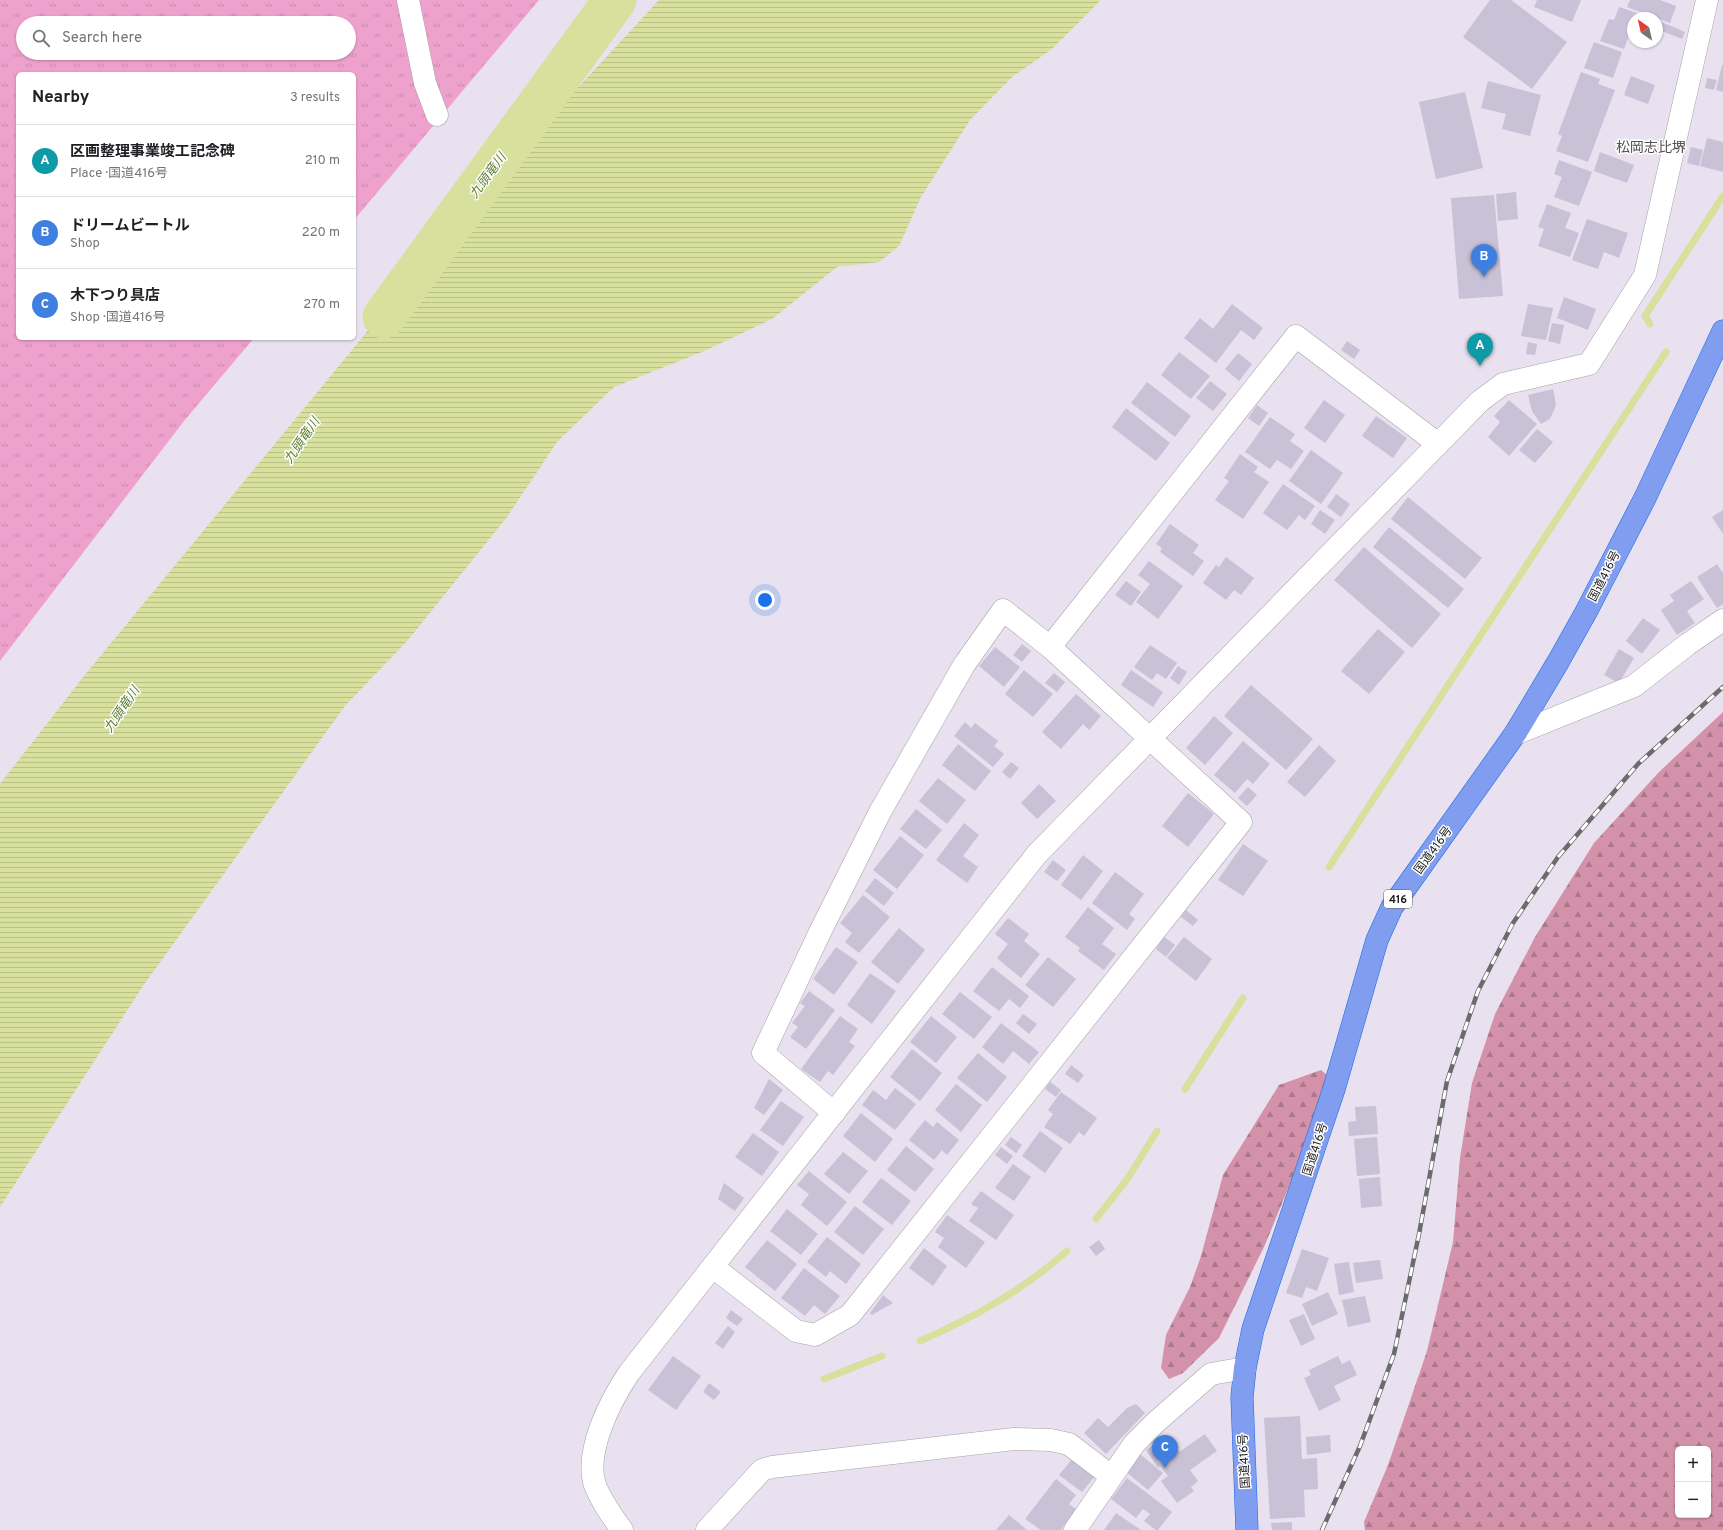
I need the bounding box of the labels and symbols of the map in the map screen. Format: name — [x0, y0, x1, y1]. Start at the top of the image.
north arrow — [1627, 12, 1663, 48]
district label: 松岡志比堺 — [1616, 140, 1686, 157]
water label: 九頭竜川 — [467, 149, 512, 202]
pin: B — [1471, 244, 1497, 277]
pin: A — [1467, 333, 1493, 366]
water label: 九頭竜川 — [281, 413, 325, 467]
street label: 国道416号 — [1585, 548, 1625, 605]
your location — [755, 590, 775, 610]
water label: 九頭竜川 — [101, 682, 145, 736]
street label: 国道416号 — [1411, 824, 1456, 878]
road number: 416 — [1384, 890, 1412, 908]
street label: 国道416号 — [1300, 1121, 1332, 1178]
street label: 国道416号 — [1236, 1433, 1254, 1489]
pin: C — [1152, 1435, 1178, 1468]

